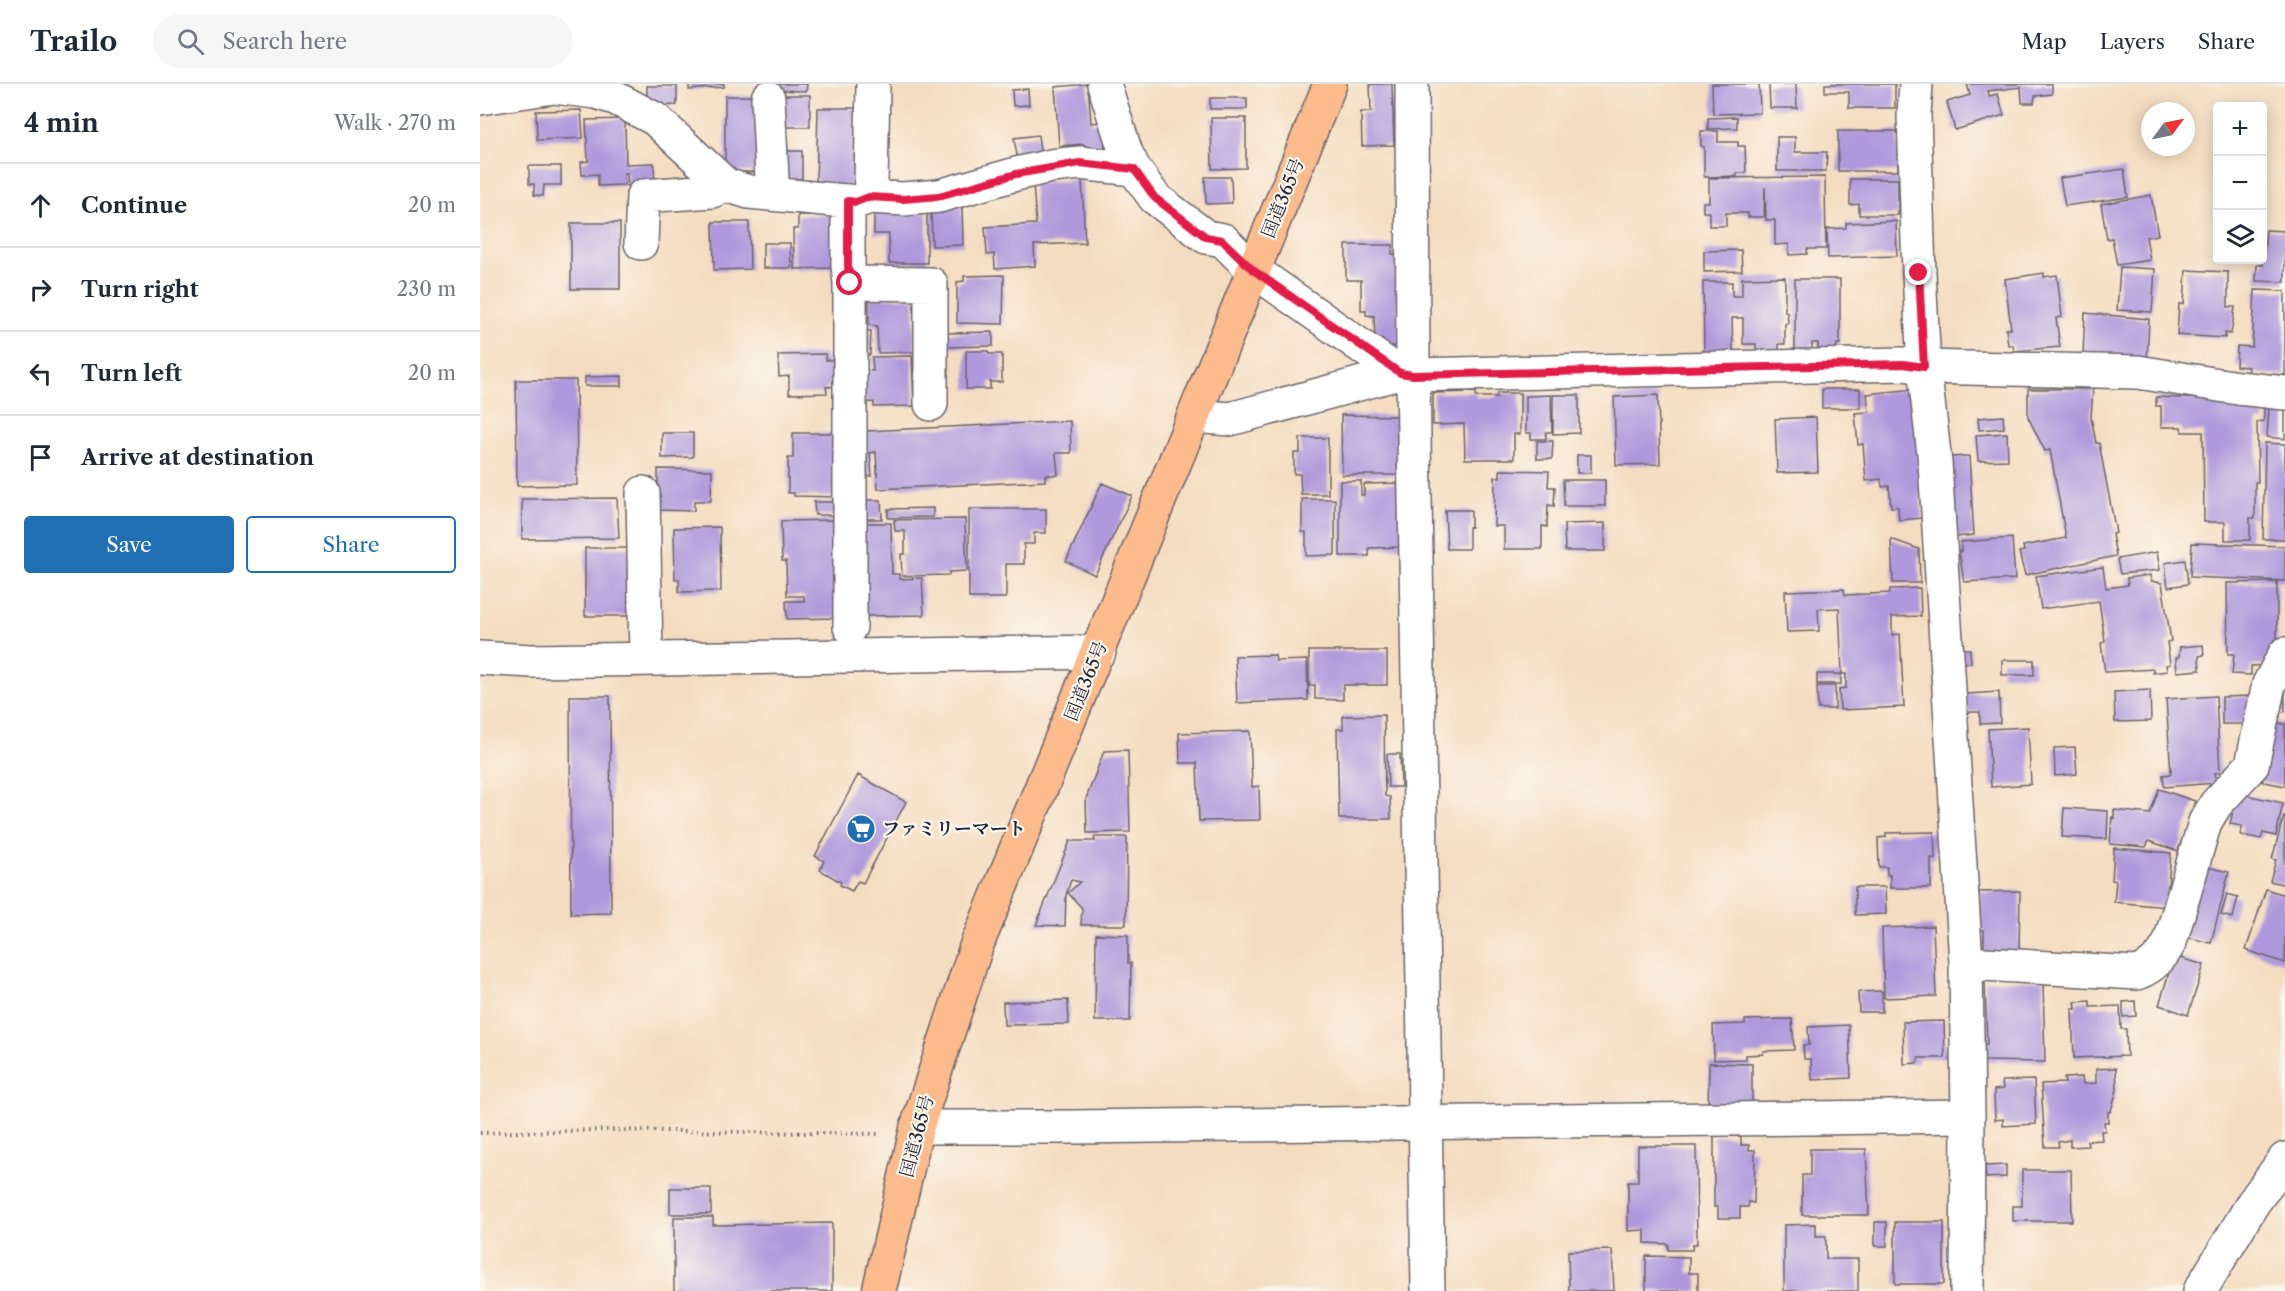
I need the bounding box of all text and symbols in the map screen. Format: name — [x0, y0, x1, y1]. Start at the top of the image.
search box — [153, 14, 573, 68]
text: Trailo — [30, 24, 117, 58]
icon: search — [174, 25, 207, 58]
text: Search here — [222, 28, 347, 55]
text: Map — [2022, 29, 2067, 54]
text: Layers — [2100, 29, 2165, 54]
text: Share — [2198, 29, 2255, 54]
north arrow — [2141, 102, 2195, 156]
map controls — [2213, 102, 2267, 264]
button: + — [2213, 102, 2267, 156]
text: 4 min — [24, 107, 99, 139]
text: Walk · 270 m — [334, 111, 456, 135]
street label: 国道365号 — [1257, 155, 1309, 241]
button: − — [2213, 156, 2267, 210]
icon: ahead — [24, 189, 57, 222]
text: Continue — [81, 192, 187, 219]
text: 20 m — [408, 193, 456, 217]
button: layers — [2213, 210, 2267, 264]
route end — [1905, 259, 1931, 285]
route start — [836, 269, 862, 295]
icon: right — [24, 273, 57, 306]
text: Turn right — [81, 276, 199, 303]
text: 230 m — [397, 277, 456, 301]
icon: left — [24, 357, 57, 390]
text: Turn left — [81, 360, 182, 387]
text: 20 m — [408, 361, 456, 385]
icon: arrive — [24, 441, 57, 474]
text: Arrive at destination — [81, 444, 314, 471]
button: Save — [24, 516, 234, 573]
button: Share — [246, 516, 456, 573]
street label: 国道365号 — [1060, 638, 1112, 724]
supermarket icon: ファミリーマート — [845, 813, 877, 845]
place label: ファミリーマート — [882, 818, 1026, 840]
street label: 国道365号 — [895, 1092, 939, 1180]

